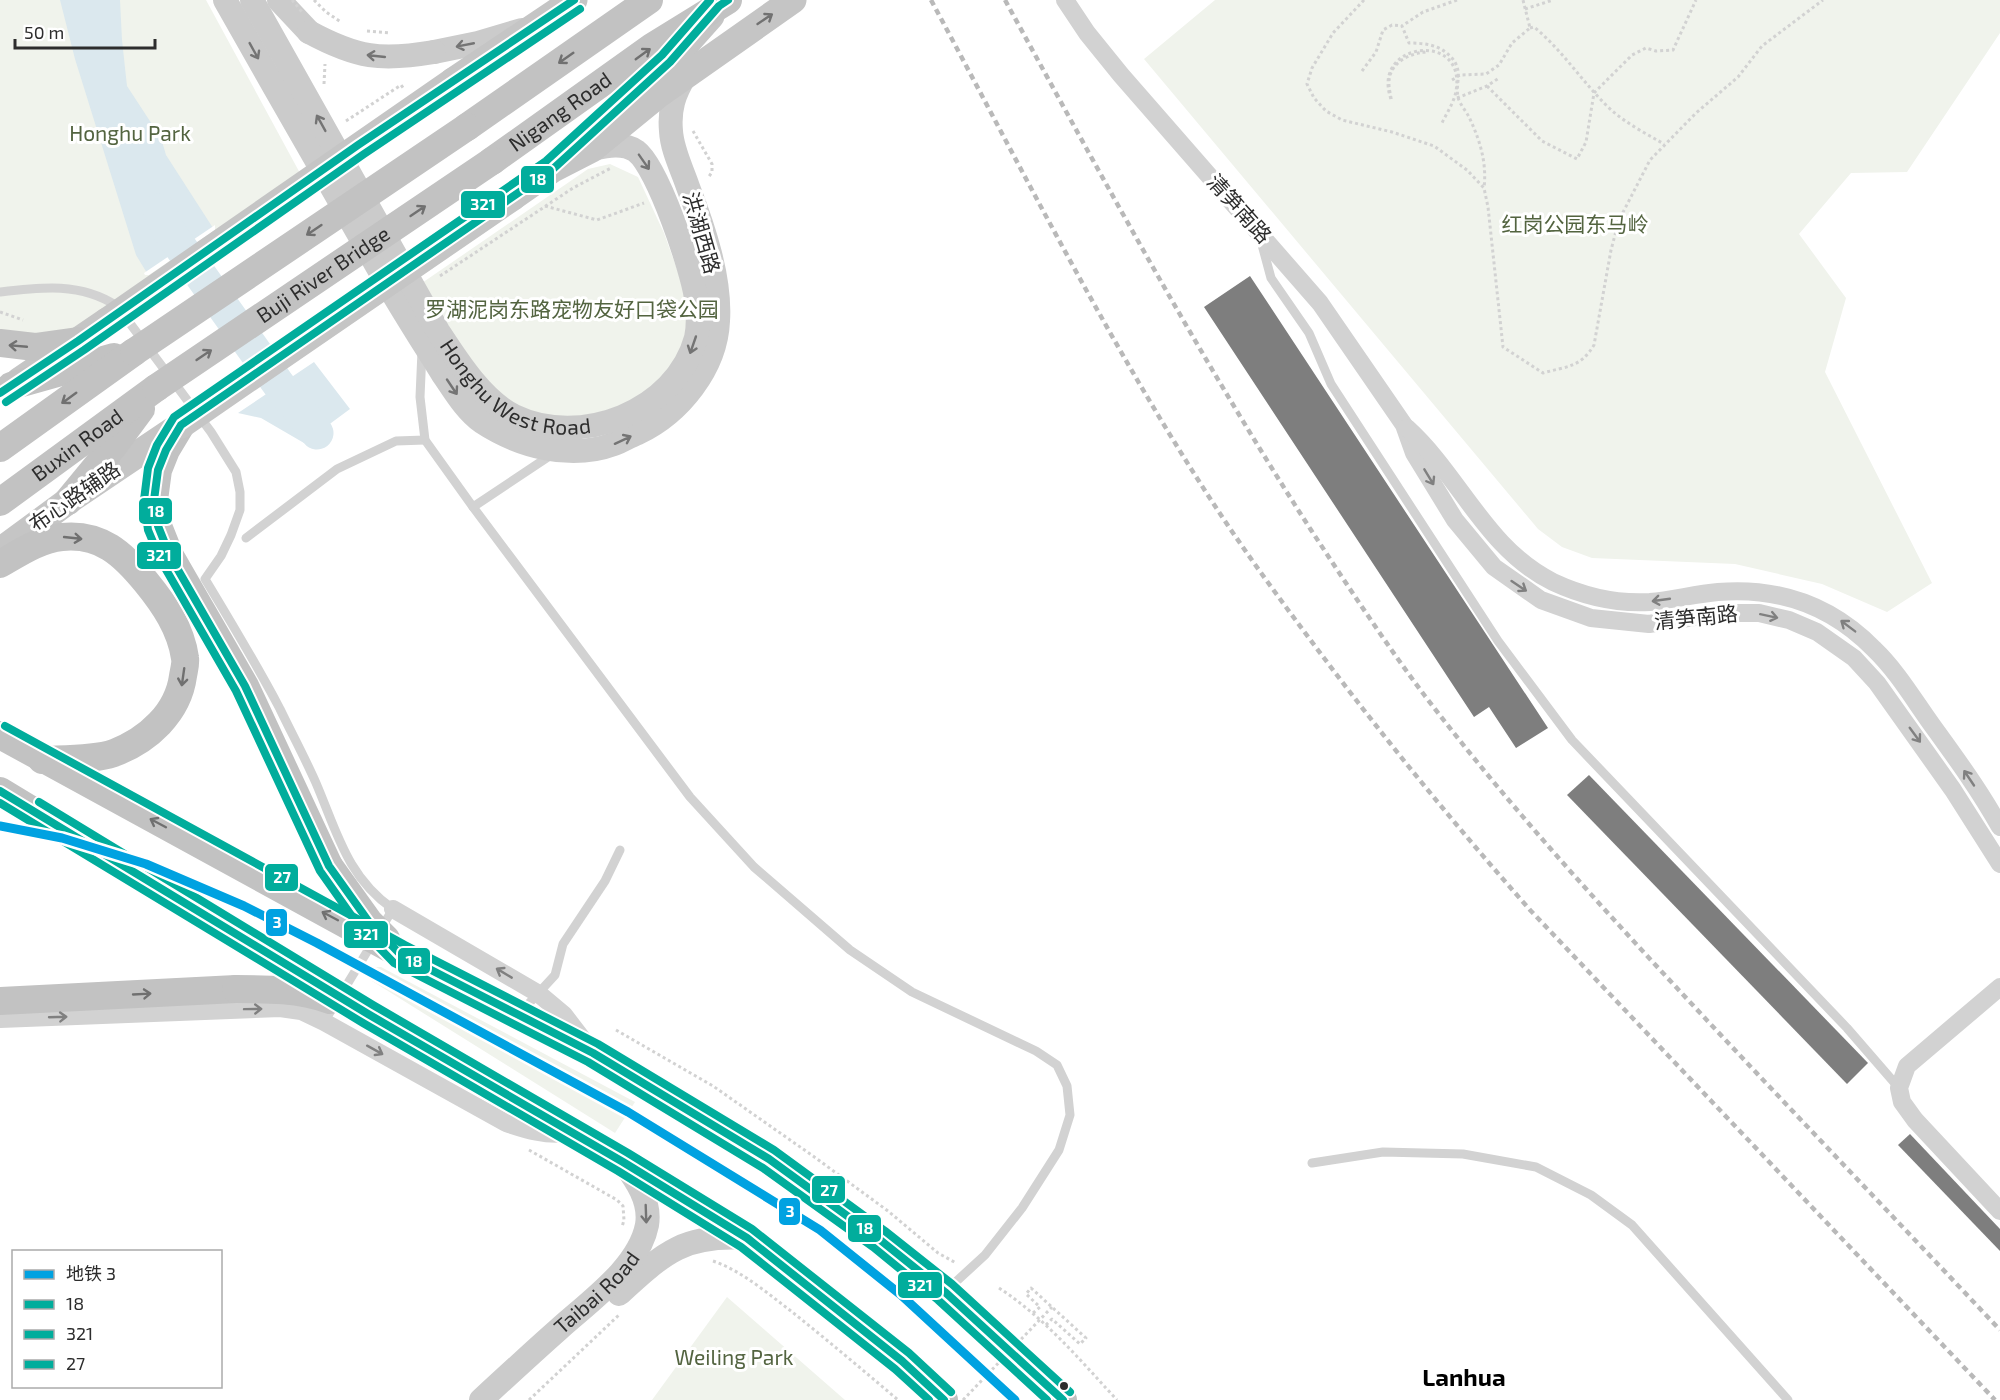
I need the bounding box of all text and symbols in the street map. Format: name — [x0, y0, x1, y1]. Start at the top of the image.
scale bar — [15, 12, 154, 50]
one-way arrow — [757, 13, 773, 25]
text: 50 m — [24, 21, 64, 43]
one-way arrow — [455, 40, 475, 51]
one-way arrow — [248, 42, 260, 59]
one-way arrow — [634, 48, 650, 60]
one-way arrow — [366, 50, 386, 61]
one-way arrow — [559, 52, 575, 64]
street label: Nigang Road — [503, 66, 616, 156]
one-way arrow — [314, 114, 326, 131]
park label: Honghu Park — [69, 120, 191, 145]
one-way arrow — [638, 153, 650, 169]
line badge: 18 — [520, 165, 555, 194]
street label: 清笋南路 — [1203, 168, 1278, 248]
text: 18 — [530, 169, 546, 188]
street label: 洪湖西路 — [679, 189, 726, 276]
line badge: 321 — [460, 190, 506, 219]
text: 321 — [470, 194, 496, 213]
one-way arrow — [409, 205, 426, 217]
park label: 红岗公园东马岭 — [1502, 211, 1649, 236]
street label: Buji River Bridge — [251, 220, 394, 327]
one-way arrow — [306, 224, 323, 236]
park label: 罗湖泥岗东路宠物友好口袋公园 — [425, 296, 719, 321]
street label: Honghu West Road — [436, 334, 592, 439]
one-way arrow — [687, 335, 698, 354]
one-way arrow — [9, 340, 29, 351]
one-way arrow — [195, 349, 212, 361]
one-way arrow — [446, 378, 458, 395]
one-way arrow — [61, 392, 77, 405]
street label: Buxin Road — [26, 403, 127, 486]
one-way arrow — [614, 433, 632, 444]
street label: 布心路辅路 — [24, 455, 124, 536]
one-way arrow — [1422, 469, 1435, 486]
line badge: 18 — [138, 497, 173, 525]
text: 18 — [148, 501, 164, 520]
one-way arrow — [63, 533, 83, 544]
line badge: 321 — [136, 541, 182, 570]
text: 321 — [146, 545, 172, 564]
one-way arrow — [1511, 580, 1527, 592]
one-way arrow — [1652, 595, 1671, 606]
street label: 清笋南路 — [1653, 600, 1739, 633]
one-way arrow — [1759, 610, 1778, 622]
one-way arrow — [1840, 620, 1856, 633]
one-way arrow — [177, 667, 188, 686]
one-way arrow — [1909, 727, 1921, 743]
one-way arrow — [1963, 770, 1975, 786]
one-way arrow — [150, 817, 167, 829]
line badge: 27 — [264, 863, 299, 892]
text: 27 — [273, 867, 291, 886]
line badge: 3 — [265, 908, 288, 937]
one-way arrow — [321, 910, 339, 921]
text: 3 — [272, 912, 282, 931]
line badge: 321 — [343, 920, 389, 949]
text: 321 — [353, 924, 379, 943]
line badge: 18 — [397, 947, 431, 975]
text: 18 — [406, 951, 422, 970]
one-way arrow — [496, 967, 513, 979]
one-way arrow — [132, 989, 152, 1000]
one-way arrow — [243, 1003, 263, 1014]
one-way arrow — [48, 1011, 68, 1023]
one-way arrow — [366, 1044, 383, 1056]
line badge: 27 — [811, 1175, 846, 1204]
text: 27 — [820, 1180, 838, 1199]
line badge: 3 — [778, 1197, 801, 1226]
text: 3 — [785, 1201, 795, 1220]
one-way arrow — [641, 1204, 652, 1224]
line badge: 18 — [847, 1214, 882, 1243]
text: 18 — [857, 1218, 873, 1237]
street label: Taibai Road — [548, 1246, 644, 1339]
legend — [12, 1250, 222, 1388]
text: 地铁 3 — [66, 1262, 116, 1284]
line badge: 321 — [897, 1271, 943, 1299]
text: 321 — [907, 1275, 933, 1294]
text: 18 — [66, 1292, 84, 1314]
text: 321 — [66, 1322, 93, 1344]
park label: Weiling Park — [674, 1344, 794, 1369]
text: 27 — [66, 1352, 85, 1374]
district label: Lanhua — [1422, 1362, 1506, 1391]
unlabelled marker — [1058, 1380, 1070, 1392]

